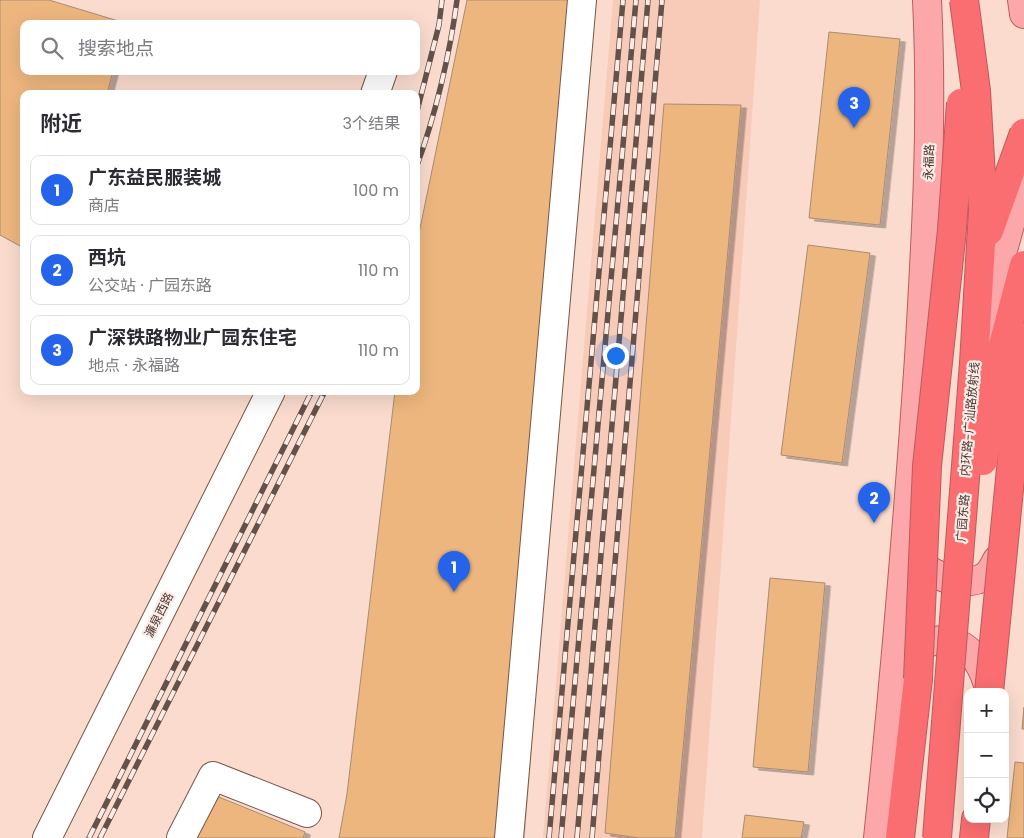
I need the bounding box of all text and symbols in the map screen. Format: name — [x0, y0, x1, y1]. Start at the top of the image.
search box — [20, 20, 420, 75]
icon: search — [38, 34, 66, 62]
text: 搜索地点 — [78, 35, 154, 62]
pin: 3 — [838, 87, 870, 128]
text: 附近 — [40, 109, 82, 138]
text: 3个结果 — [343, 112, 400, 135]
street label: 永福路 — [919, 144, 938, 180]
text: 广东益民服装城 — [88, 164, 221, 191]
text: 1 — [54, 179, 60, 202]
text: 100 m — [353, 179, 399, 202]
text: 商店 — [88, 194, 120, 217]
text: 西坑 — [88, 244, 126, 271]
text: 2 — [52, 259, 62, 282]
text: 110 m — [358, 259, 399, 282]
text: 公交站 · 广园东路 — [88, 274, 212, 297]
text: 广深铁路物业广园东住宅 — [88, 324, 297, 351]
text: 3 — [52, 339, 62, 362]
text: 110 m — [358, 339, 399, 362]
your location — [603, 343, 629, 369]
text: 地点 · 永福路 — [88, 354, 180, 377]
street label: 内环路-广汕路放射线 — [956, 361, 983, 477]
pin: 2 — [858, 482, 890, 523]
street label: 广园东路 — [952, 493, 973, 543]
pin: 1 — [438, 551, 470, 592]
street label: 濂泉西路 — [140, 590, 177, 640]
map controls — [964, 688, 1009, 823]
button: + — [964, 688, 1009, 733]
button: − — [964, 733, 1009, 778]
button: locate — [964, 778, 1009, 823]

